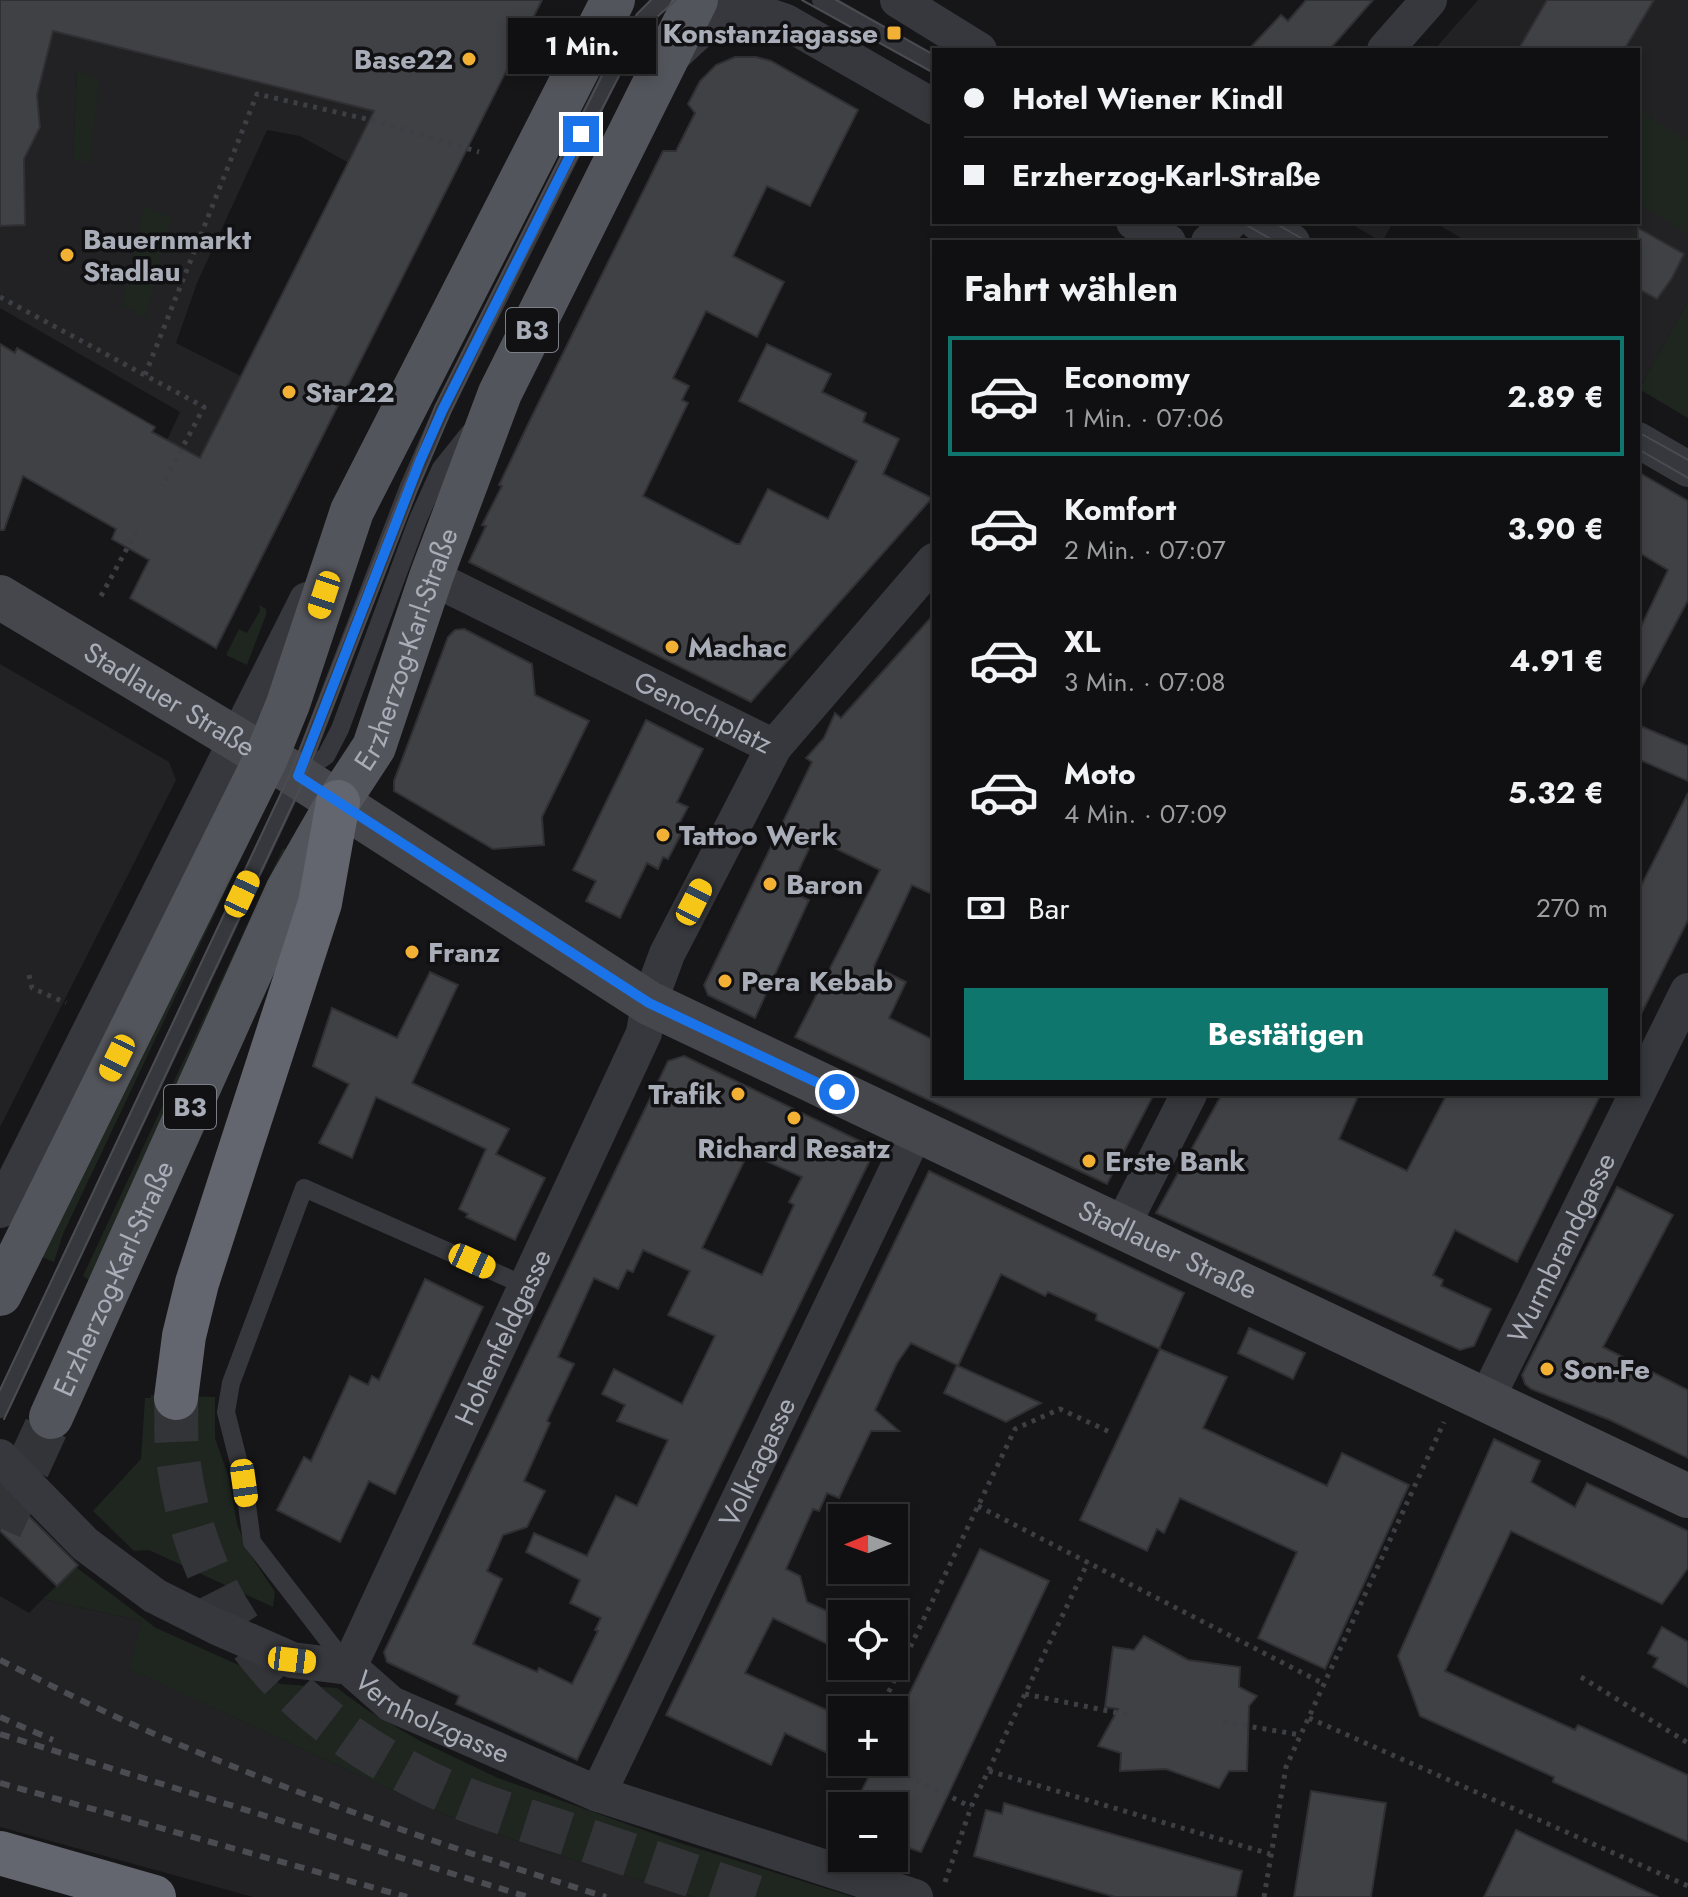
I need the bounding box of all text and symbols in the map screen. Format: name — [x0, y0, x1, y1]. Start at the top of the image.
place label: Konstanziagasse — [663, 13, 878, 54]
callout: 1 Min. — [507, 18, 655, 74]
marker: Konstanziagasse — [885, 24, 903, 42]
text: 1 Min. — [545, 27, 619, 65]
place label: Base22 — [354, 39, 453, 80]
marker: Base22 — [460, 50, 478, 68]
text: Hotel Wiener Kindl — [1012, 77, 1283, 120]
route end — [563, 116, 599, 152]
text: Erzherzog-Karl-Straße — [1012, 154, 1321, 197]
place label: Bauernmarkt Stadlau — [83, 219, 251, 292]
marker: Bauernmarkt Stadlau — [58, 246, 76, 264]
text: Fahrt wählen — [964, 262, 1178, 314]
road number: B3 — [506, 308, 558, 352]
text: Economy — [1064, 356, 1190, 399]
icon: car — [968, 360, 1040, 432]
place label: Star22 — [305, 372, 395, 413]
text: 2.89 € — [1507, 375, 1604, 418]
marker: Star22 — [280, 383, 298, 401]
text: 1 Min. · 07:06 — [1064, 399, 1224, 437]
text: Komfort — [1064, 488, 1176, 531]
icon: car — [968, 492, 1040, 564]
text: 3.90 € — [1508, 507, 1604, 550]
street label: Erzherzog-Karl-Straße — [344, 522, 469, 779]
text: 2 Min. · 07:07 — [1064, 531, 1226, 569]
car — [305, 568, 343, 622]
text: XL — [1064, 620, 1100, 663]
icon: car — [968, 624, 1040, 696]
place label: Machac — [688, 627, 787, 668]
street label: Stadlauer Straße — [76, 632, 263, 767]
marker: Machac — [663, 638, 681, 656]
text: 4.91 € — [1509, 639, 1604, 682]
street label: Genochplatz — [627, 661, 779, 764]
text: 3 Min. · 07:08 — [1064, 663, 1226, 701]
text: Moto — [1064, 752, 1136, 795]
icon: car — [968, 756, 1040, 828]
text: 5.32 € — [1508, 771, 1604, 814]
text: 4 Min. · 07:09 — [1064, 795, 1227, 833]
place label: Tattoo Werk — [679, 815, 838, 856]
marker: Tattoo Werk — [654, 826, 672, 844]
place label: Baron — [786, 864, 863, 905]
car — [221, 867, 263, 921]
car — [672, 875, 716, 929]
marker: Baron — [761, 875, 779, 893]
icon: cash — [964, 886, 1008, 930]
text: Bar — [1028, 887, 1069, 930]
text: 270 m — [1536, 889, 1608, 927]
place label: Franz — [428, 932, 501, 973]
marker: Franz — [403, 943, 421, 961]
place label: Pera Kebab — [741, 961, 893, 1002]
marker: Pera Kebab — [716, 972, 734, 990]
button: Bestätigen — [964, 988, 1608, 1080]
car — [96, 1031, 138, 1085]
place label: Trafik — [648, 1074, 722, 1115]
route start — [819, 1074, 855, 1110]
road number: B3 — [164, 1085, 216, 1129]
marker: Trafik — [729, 1085, 747, 1103]
marker: Richard Resatz — [785, 1109, 803, 1127]
place label: Richard Resatz — [697, 1128, 891, 1169]
place label: Erste Bank — [1105, 1141, 1245, 1182]
street label: Wurmbrandgasse — [1497, 1146, 1626, 1350]
marker: Erste Bank — [1080, 1152, 1098, 1170]
street label: Erzherzog-Karl-Straße — [43, 1154, 184, 1403]
street label: Stadlauer Straße — [1071, 1190, 1264, 1310]
car — [445, 1240, 499, 1282]
street label: Hohenfeldgasse — [444, 1242, 562, 1432]
place label: Son-Fe — [1563, 1349, 1650, 1390]
marker: Son-Fe — [1538, 1360, 1556, 1378]
street label: Volkragasse — [709, 1390, 806, 1534]
car — [229, 1458, 259, 1508]
north arrow — [828, 1504, 908, 1584]
map controls — [828, 1504, 908, 1872]
button: locate — [828, 1600, 908, 1680]
car — [267, 1645, 317, 1675]
street label: Vernholzgasse — [345, 1661, 516, 1774]
button: + — [828, 1696, 908, 1776]
button: − — [828, 1792, 908, 1872]

